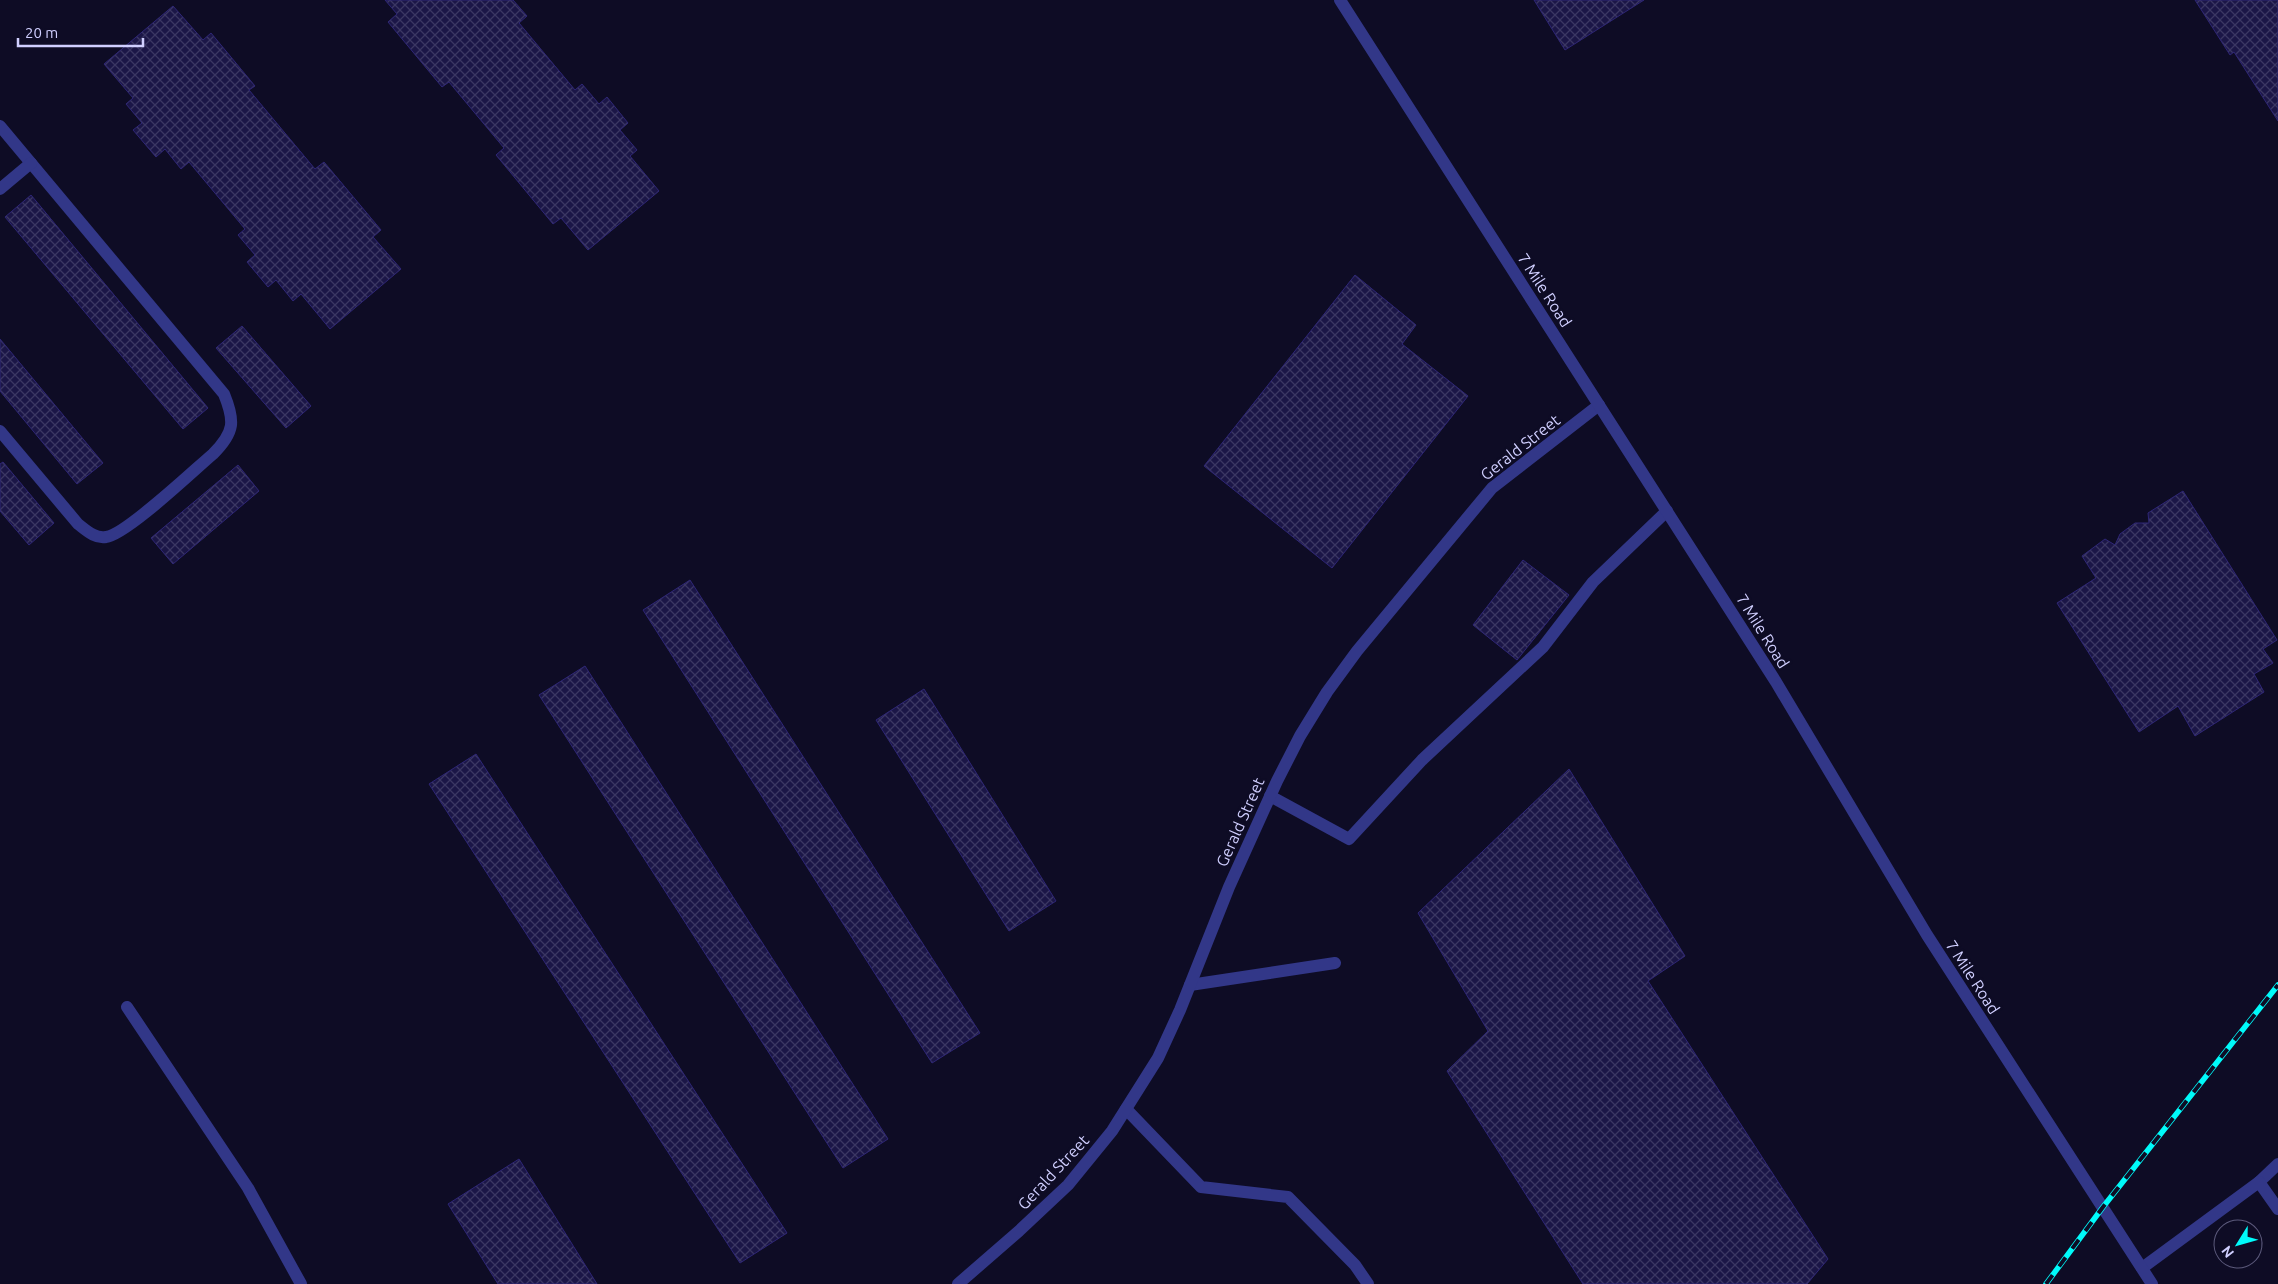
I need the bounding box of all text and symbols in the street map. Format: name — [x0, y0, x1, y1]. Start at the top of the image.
scale bar — [18, 15, 142, 47]
text: 20 m — [25, 24, 58, 41]
street label: 7 Mile Road — [1515, 250, 1575, 330]
street label: Gerald Street — [1477, 410, 1564, 484]
street label: 7 Mile Road — [1733, 591, 1793, 671]
street label: Gerald Street — [1212, 774, 1268, 869]
street label: 7 Mile Road — [1943, 937, 2003, 1017]
street label: Gerald Street — [1014, 1130, 1093, 1213]
north arrow — [2213, 1219, 2263, 1269]
text: N — [2218, 1243, 2237, 1261]

